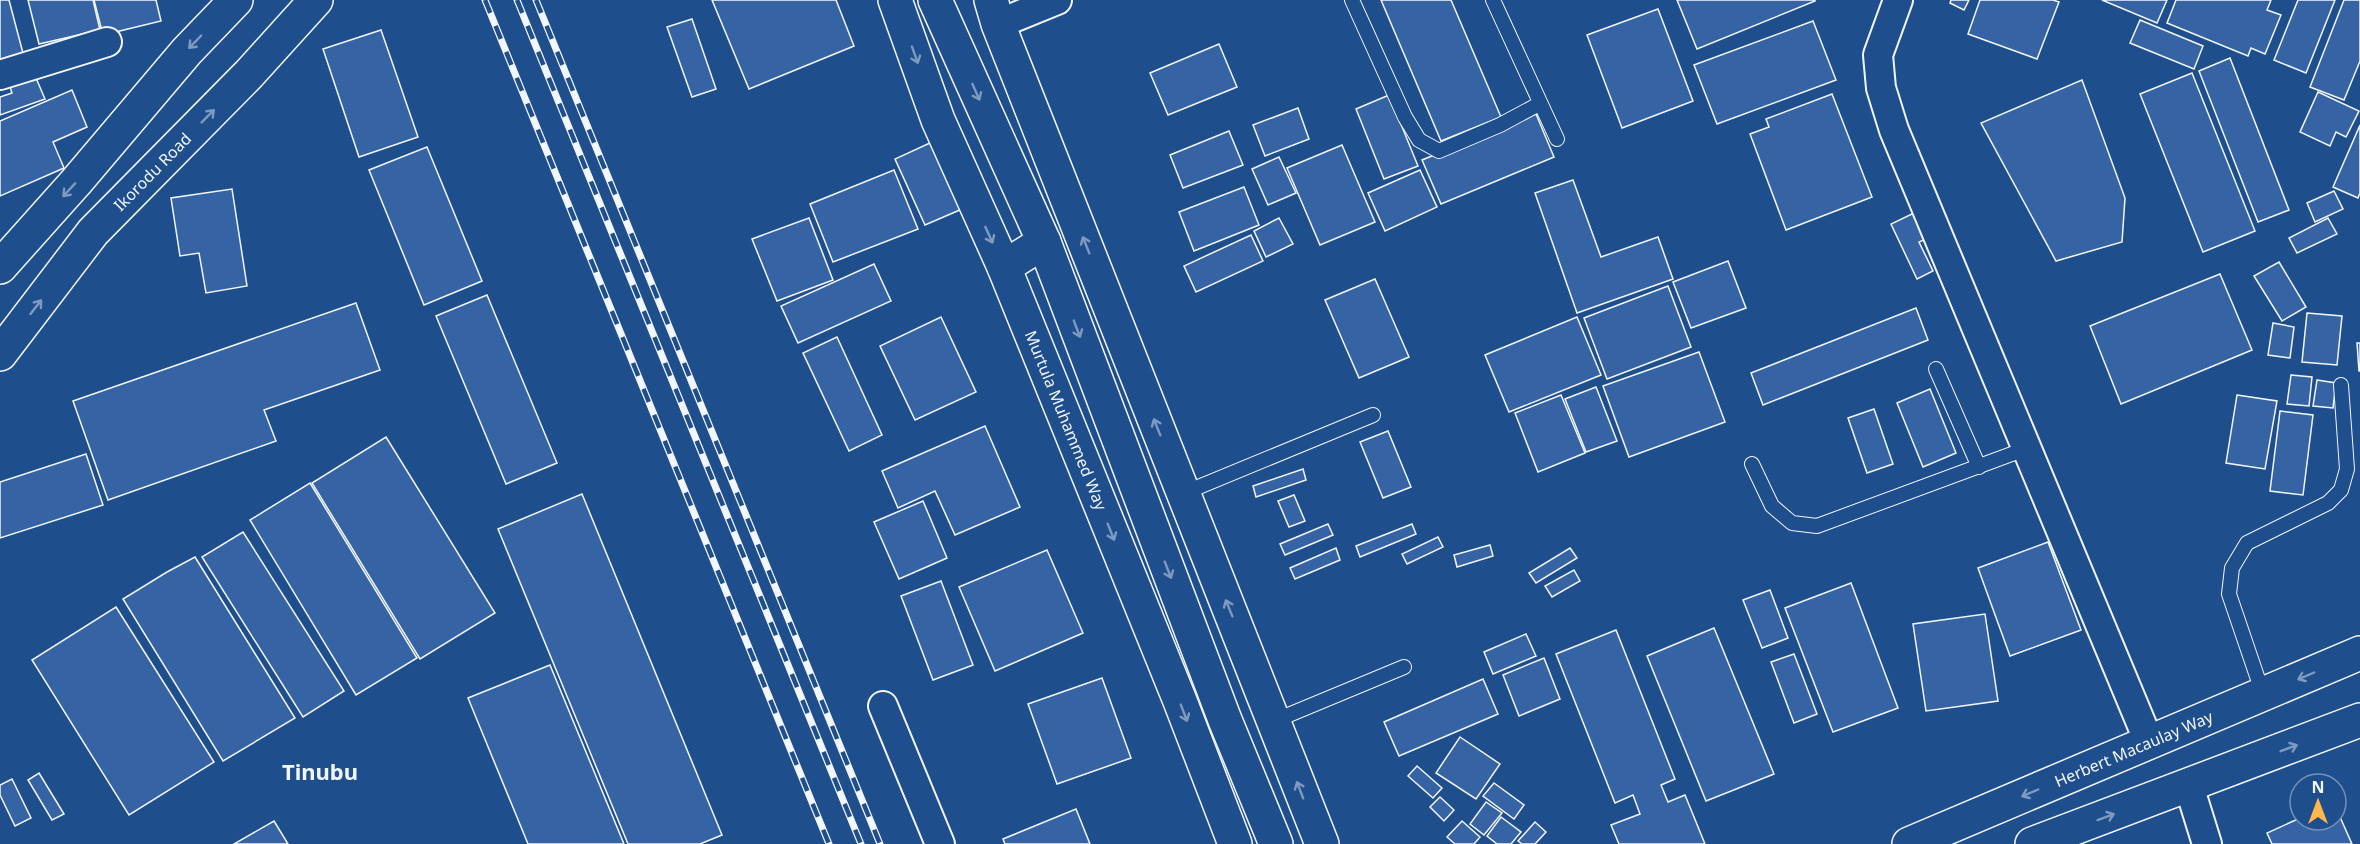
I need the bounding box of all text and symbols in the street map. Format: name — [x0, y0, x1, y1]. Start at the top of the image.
one-way arrow — [188, 35, 203, 50]
one-way arrow — [910, 45, 921, 64]
one-way arrow — [971, 82, 982, 100]
one-way arrow — [200, 108, 215, 123]
street label: Ikorodu Road — [109, 128, 196, 216]
one-way arrow — [61, 183, 76, 198]
one-way arrow — [984, 226, 996, 244]
one-way arrow — [1080, 237, 1091, 255]
one-way arrow — [29, 300, 42, 316]
one-way arrow — [1072, 319, 1083, 338]
street label: Murtula Muhammed Way — [1020, 327, 1113, 514]
one-way arrow — [1151, 418, 1162, 437]
one-way arrow — [1106, 523, 1117, 541]
one-way arrow — [1163, 560, 1174, 579]
one-way arrow — [1223, 599, 1234, 618]
one-way arrow — [2297, 671, 2316, 682]
one-way arrow — [1179, 703, 1190, 722]
street label: Herbert Macaulay Way — [2051, 705, 2217, 792]
one-way arrow — [2279, 741, 2298, 752]
district label: Tinubu — [282, 756, 358, 786]
north arrow — [2288, 772, 2348, 832]
text: N — [2311, 776, 2325, 798]
one-way arrow — [1294, 781, 1305, 799]
one-way arrow — [2022, 788, 2040, 800]
one-way arrow — [2097, 810, 2115, 821]

